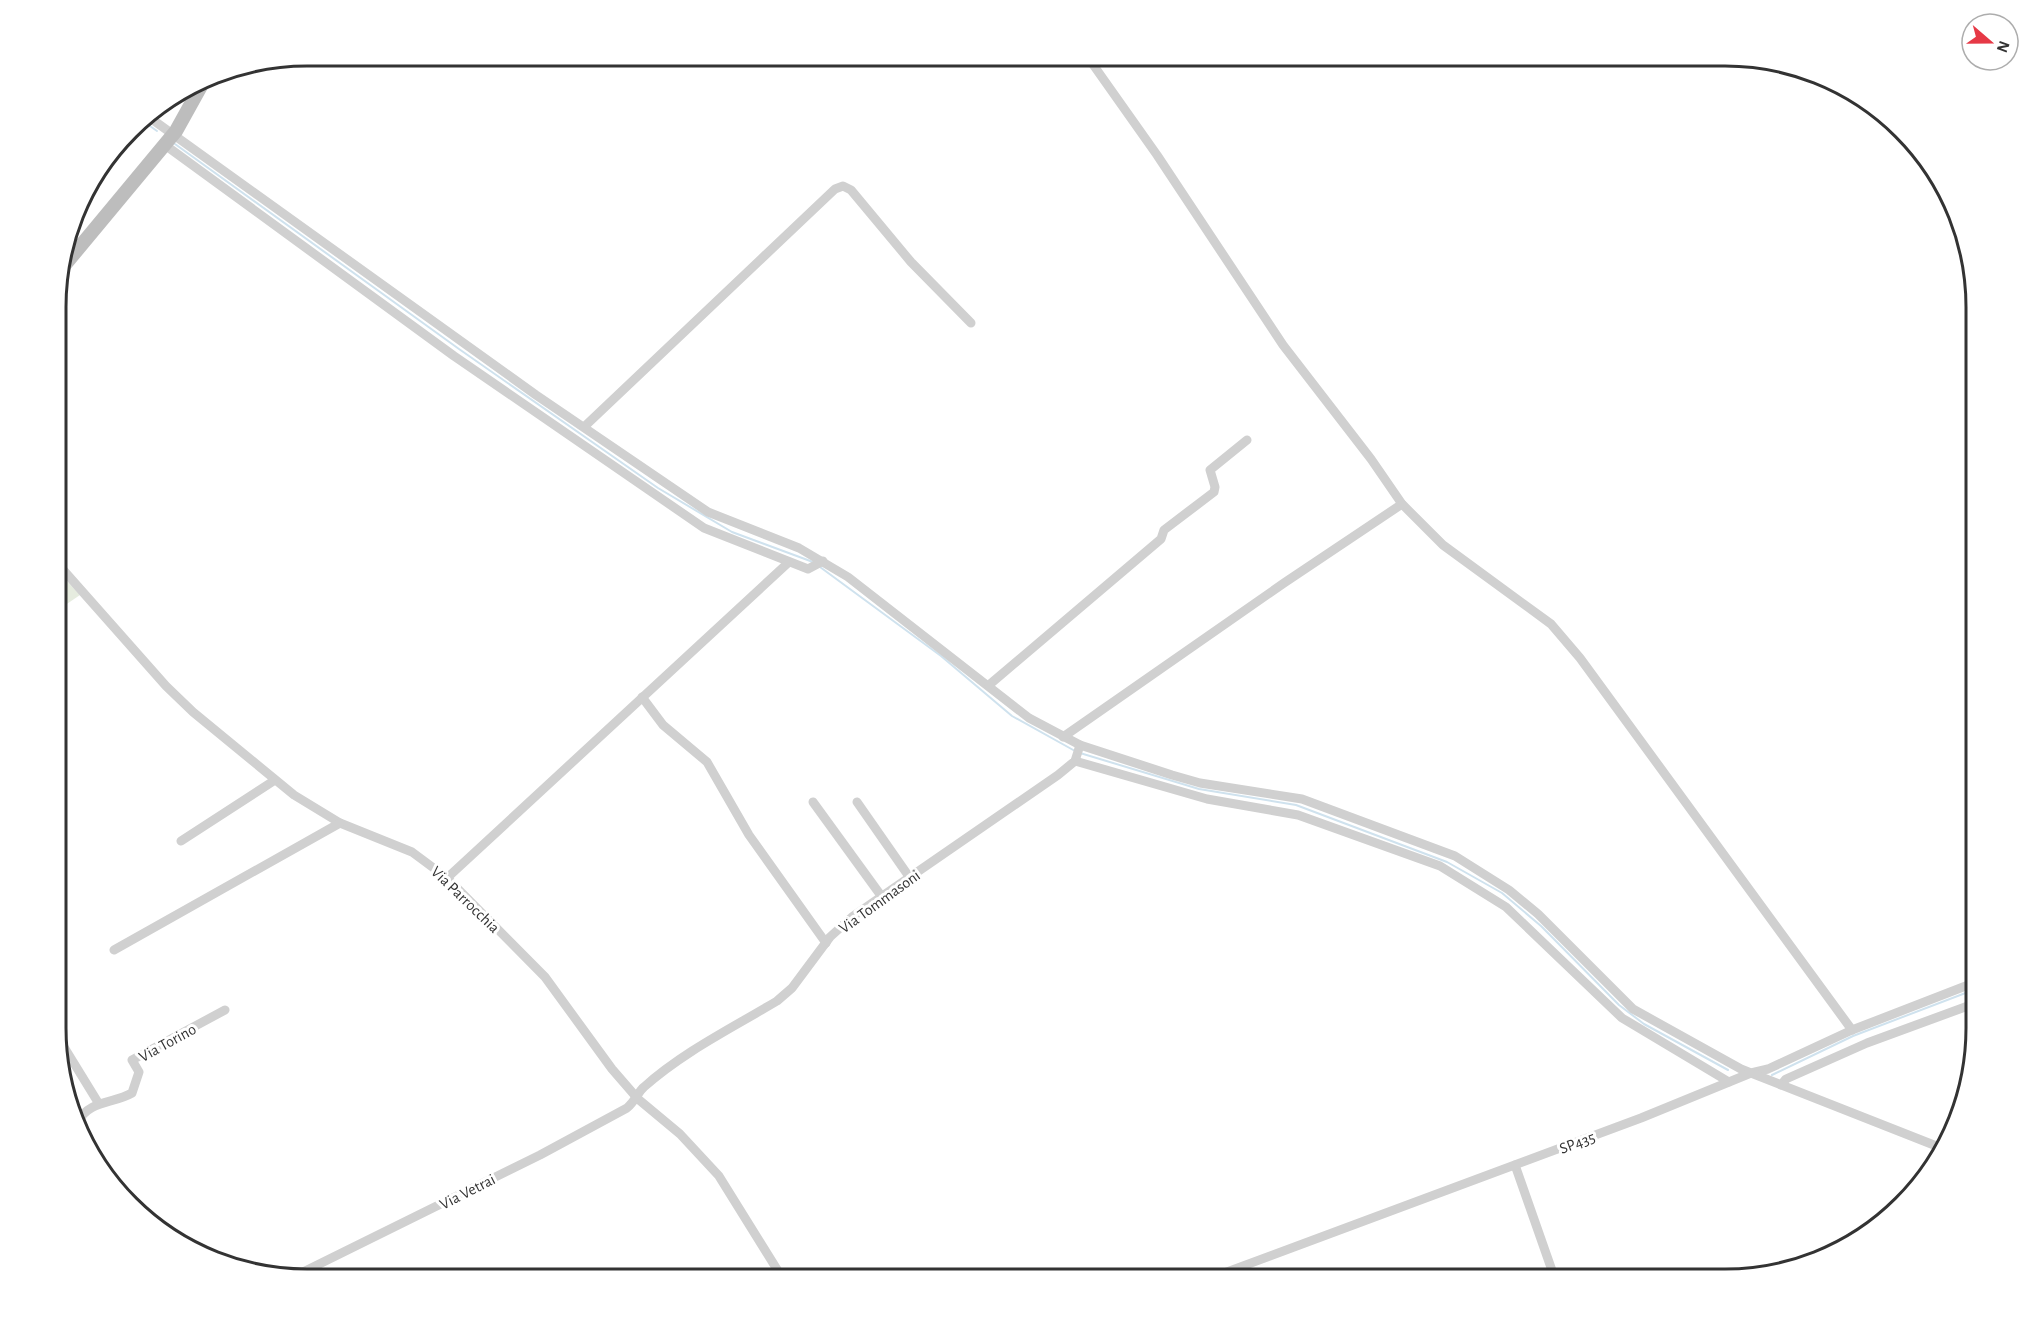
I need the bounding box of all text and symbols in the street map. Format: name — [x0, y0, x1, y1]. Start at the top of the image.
north arrow — [1960, 12, 2020, 72]
text: N — [1994, 39, 2013, 55]
street label: Via Parrocchia — [428, 863, 503, 936]
street label: Via Tommasoni — [836, 867, 923, 936]
street label: Via Torino — [136, 1021, 199, 1065]
street label: SP435 — [1557, 1129, 1597, 1157]
street label: Via Vetrai — [437, 1171, 498, 1213]

